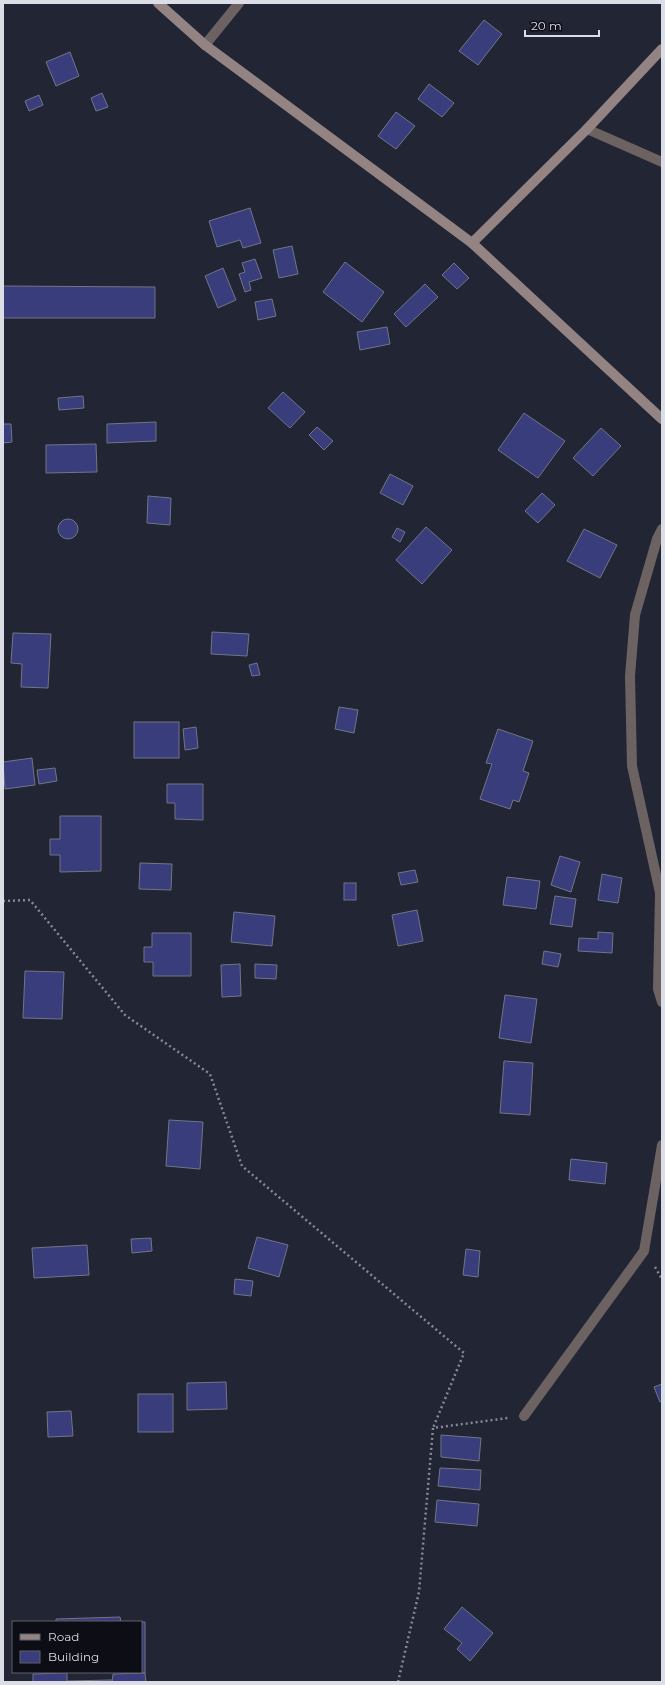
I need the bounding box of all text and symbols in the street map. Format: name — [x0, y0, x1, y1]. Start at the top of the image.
scale bar — [525, 12, 599, 38]
text: 20 m — [531, 18, 562, 33]
legend — [12, 1621, 142, 1673]
text: Road — [48, 1629, 79, 1644]
text: Building — [48, 1649, 99, 1664]

